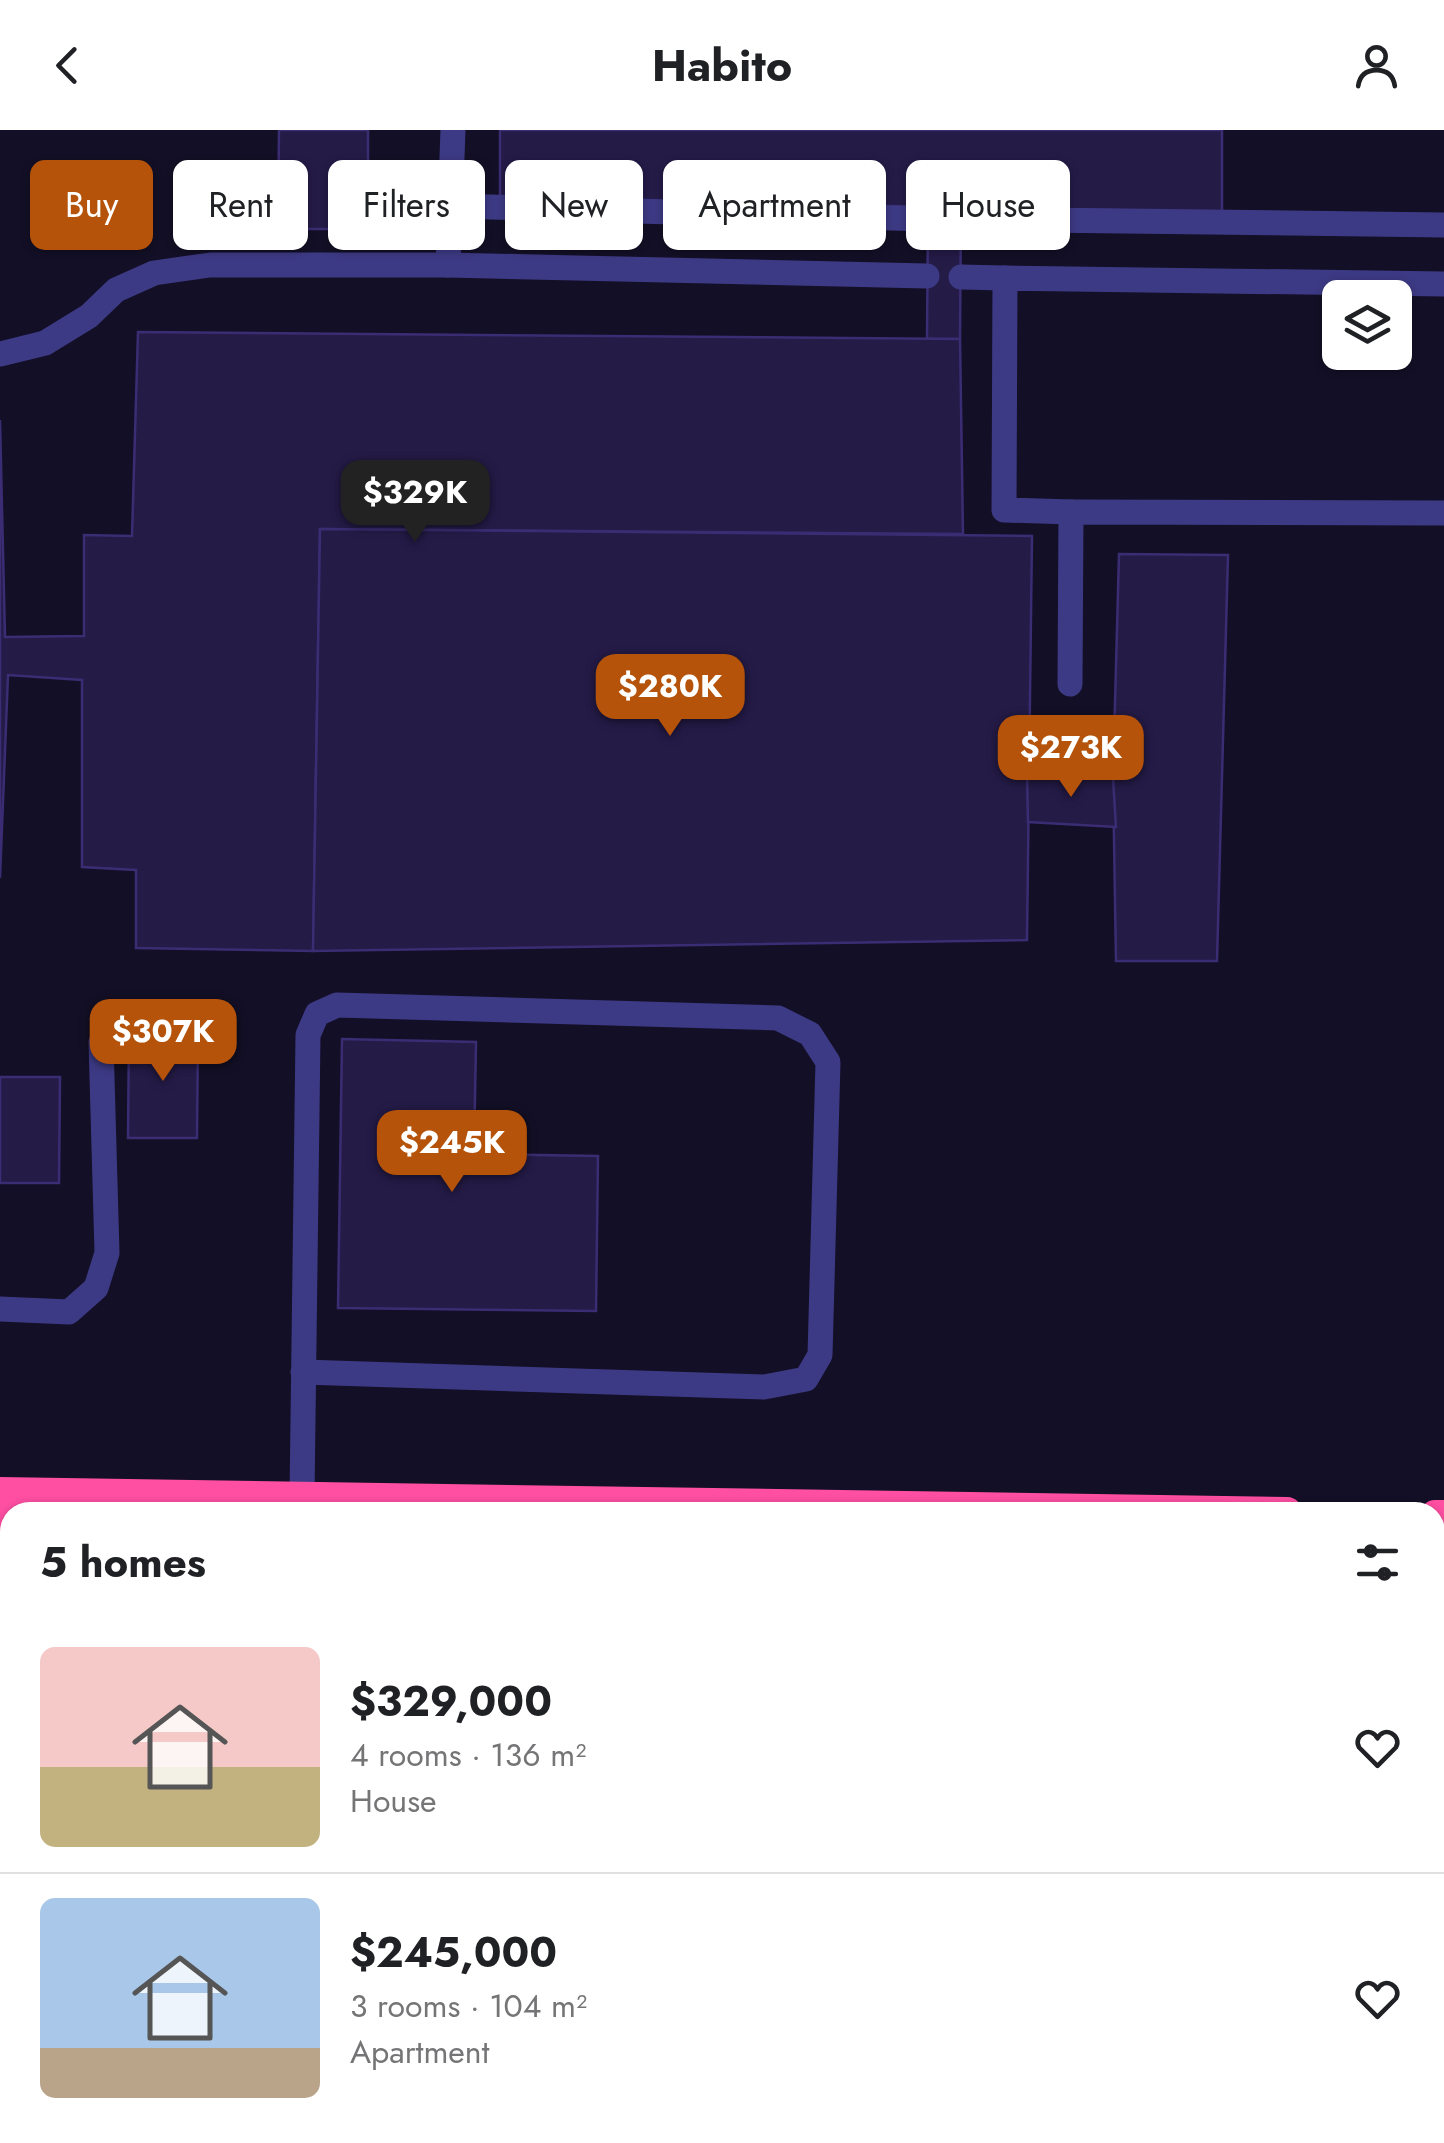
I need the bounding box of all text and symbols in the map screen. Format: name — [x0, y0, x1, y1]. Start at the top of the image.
text: Habito — [652, 33, 792, 98]
icon: back — [40, 38, 95, 93]
icon: person — [1349, 38, 1404, 93]
chip: Buy — [30, 160, 153, 250]
chip: Rent — [173, 160, 308, 250]
chip: Filters — [328, 160, 485, 250]
chip: New — [505, 160, 643, 250]
chip: Apartment — [663, 160, 886, 250]
chip: House — [906, 160, 1070, 250]
map controls — [1322, 280, 1412, 370]
button: layers — [1322, 280, 1412, 370]
pin: $329K — [345, 460, 485, 545]
text: $329K — [363, 469, 467, 515]
pin: $280K — [600, 654, 740, 739]
text: $280K — [618, 663, 722, 709]
pin: $273K — [1001, 715, 1141, 800]
text: $273K — [1020, 724, 1122, 770]
pin: $307K — [93, 999, 233, 1084]
text: $307K — [112, 1008, 214, 1054]
pin: $245K — [382, 1110, 522, 1195]
text: $245K — [399, 1119, 505, 1165]
text: 5 homes — [40, 1532, 206, 1593]
icon: filters — [1350, 1535, 1405, 1590]
text: $329,000 — [350, 1671, 552, 1732]
icon: home — [120, 1687, 240, 1807]
icon: heart — [1350, 1720, 1405, 1775]
text: 4 rooms · 136 m² — [350, 1732, 586, 1778]
text: House — [350, 1778, 437, 1824]
text: $245,000 — [350, 1922, 557, 1983]
icon: home — [120, 1938, 240, 2058]
icon: heart — [1350, 1971, 1405, 2026]
text: 3 rooms · 104 m² — [350, 1983, 587, 2029]
text: Apartment — [350, 2029, 489, 2075]

